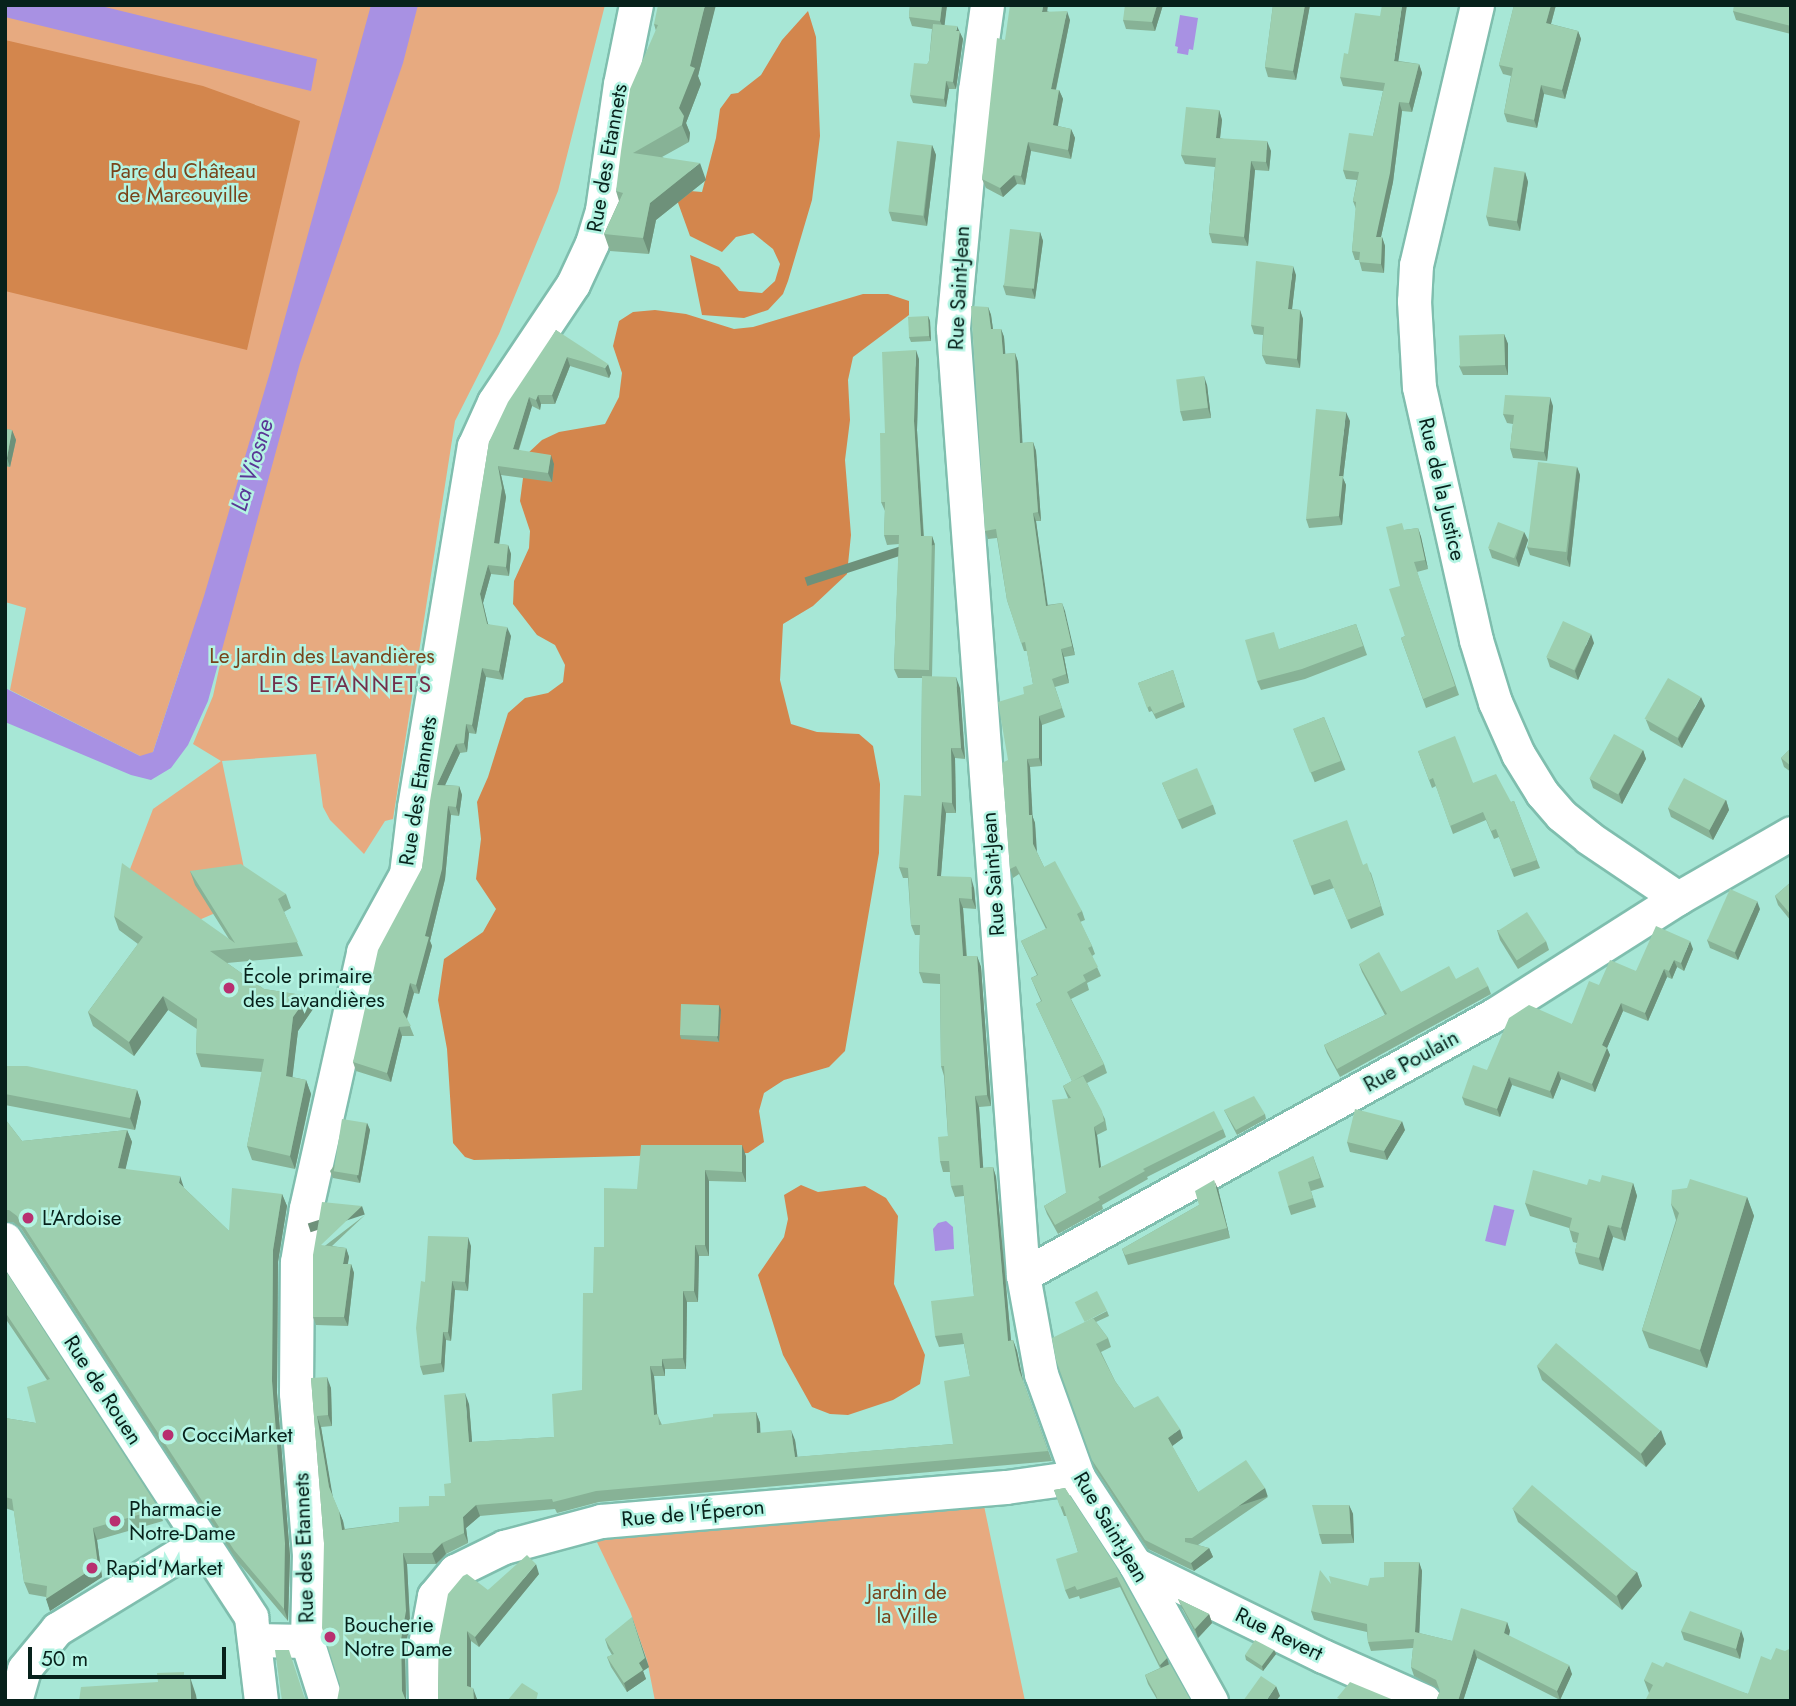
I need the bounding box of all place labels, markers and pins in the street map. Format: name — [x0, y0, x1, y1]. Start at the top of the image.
place label: École primaire des Lavandières — [243, 963, 385, 1013]
marker: École primaire des Lavandières — [221, 980, 237, 996]
place label: L'Ardoise — [42, 1205, 122, 1231]
marker: L'Ardoise — [20, 1210, 36, 1226]
place label: CocciMarket — [182, 1422, 292, 1448]
marker: CocciMarket — [160, 1427, 176, 1443]
place label: Pharmacie Notre-Dame — [129, 1496, 235, 1546]
marker: Pharmacie Notre-Dame — [107, 1513, 123, 1529]
place label: Rapid'Market — [106, 1555, 222, 1581]
marker: Rapid'Market — [84, 1560, 100, 1576]
place label: Boucherie Notre Dame — [344, 1612, 452, 1662]
marker: Boucherie Notre Dame — [322, 1629, 338, 1645]

